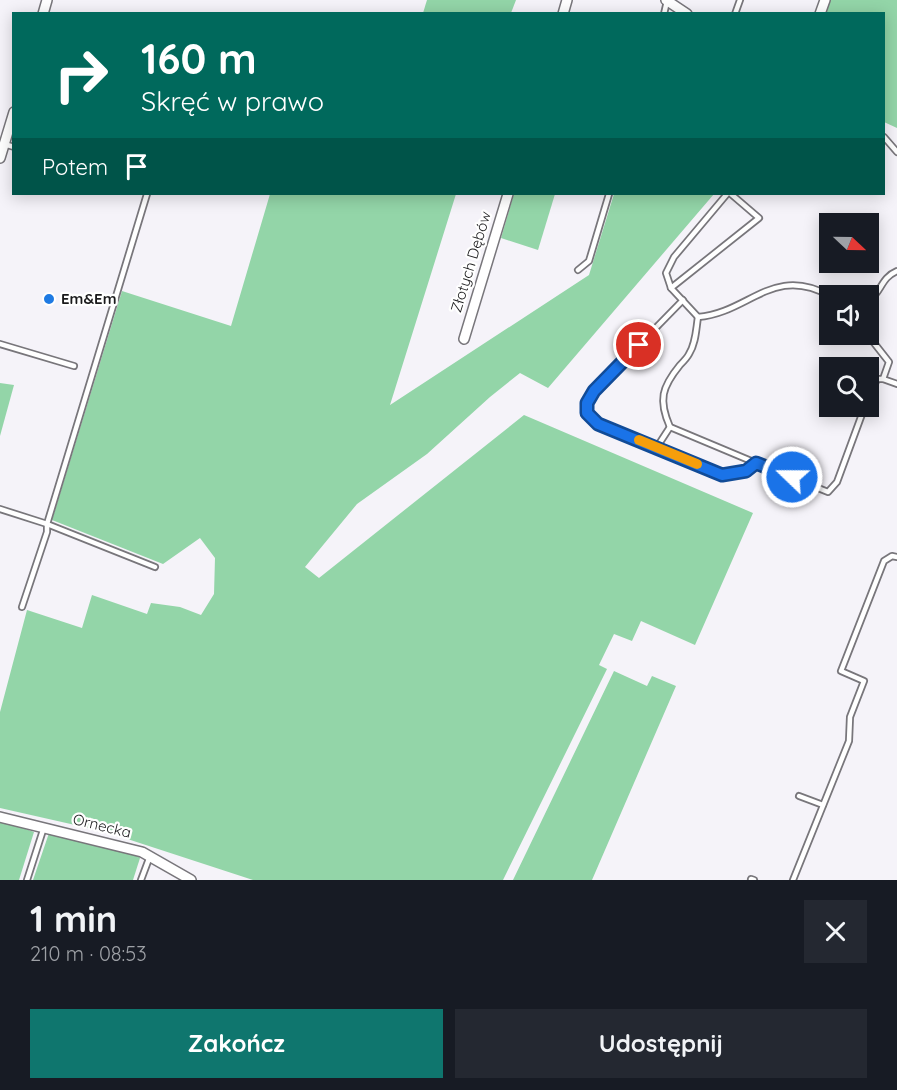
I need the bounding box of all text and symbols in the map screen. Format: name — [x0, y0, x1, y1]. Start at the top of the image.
text: 160 m — [141, 32, 257, 85]
icon: right — [42, 36, 120, 114]
text: Skręć w prawo — [141, 84, 324, 118]
icon: arrive — [120, 150, 153, 183]
text: Potem — [42, 153, 108, 181]
street label: Złotych Dębów — [446, 209, 495, 315]
north arrow — [819, 213, 879, 273]
map controls — [819, 213, 879, 417]
button: sound — [819, 285, 879, 345]
place label: Em&Em — [61, 289, 116, 308]
marker: Em&Em — [42, 292, 56, 306]
pin — [613, 319, 664, 370]
icon: arrive — [622, 328, 655, 361]
button: search — [819, 357, 879, 417]
position arrow — [760, 445, 824, 509]
street label: Ornecka — [71, 809, 133, 842]
text: 1 min — [30, 896, 117, 941]
button: close — [804, 900, 867, 963]
text: 210 m · 08:53 — [30, 941, 147, 966]
button: Zakończ — [30, 1009, 443, 1078]
button: Udostępnij — [455, 1009, 867, 1078]

